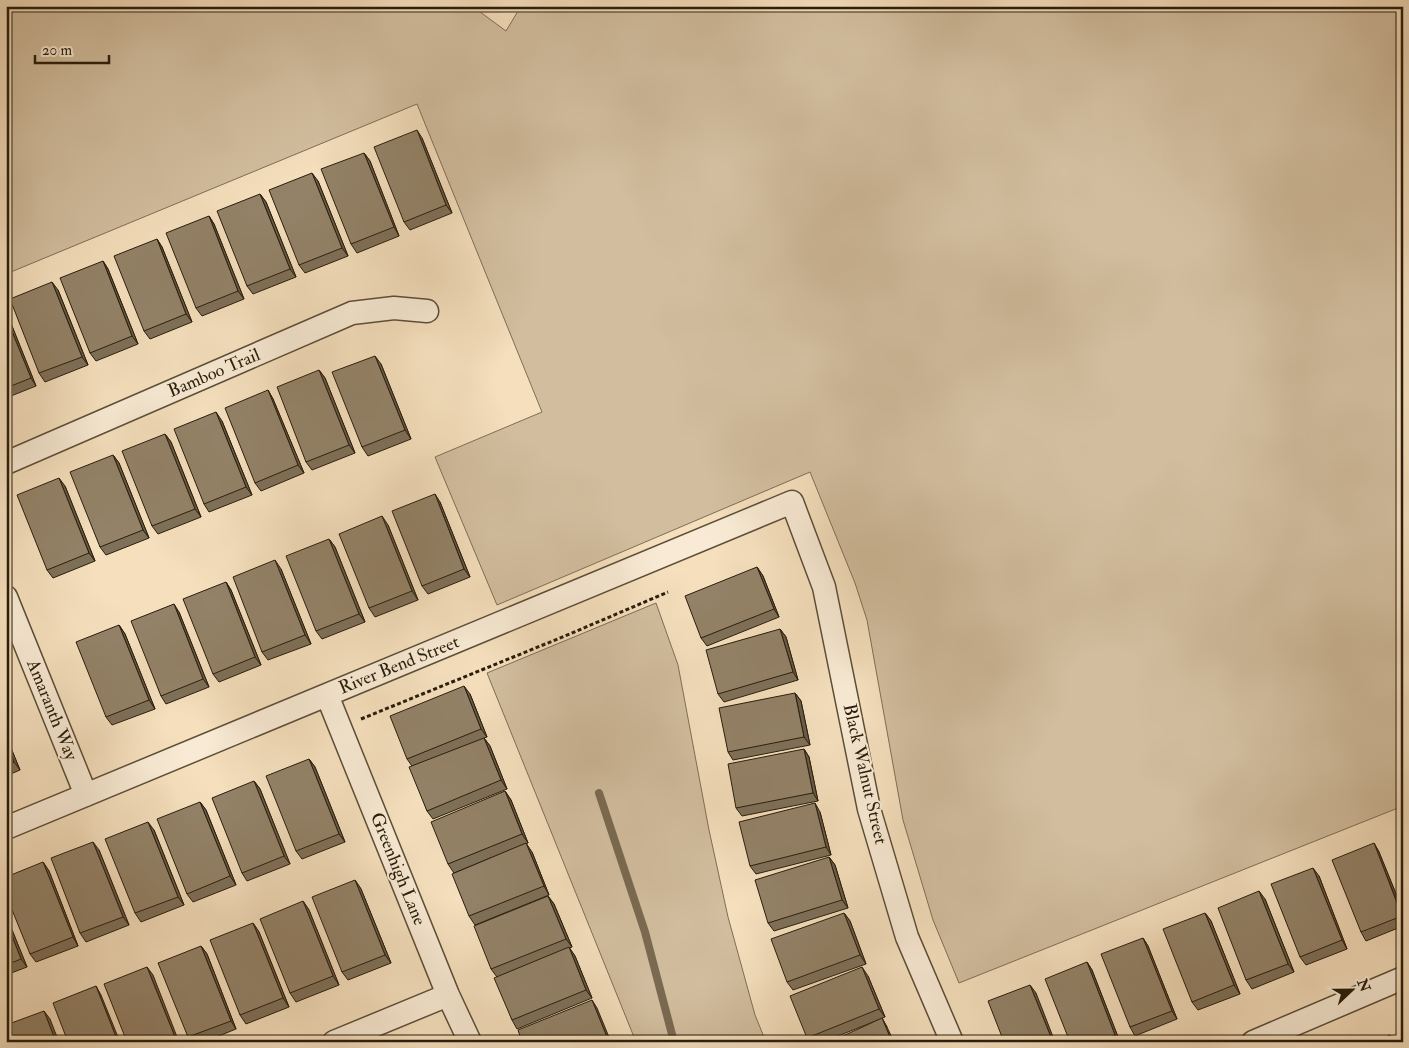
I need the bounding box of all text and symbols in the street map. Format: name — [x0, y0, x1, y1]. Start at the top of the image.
scale bar — [35, 32, 109, 64]
text: 20 m — [42, 41, 72, 60]
street label: Bamboo Trail — [164, 343, 264, 403]
street label: River Bend Street — [335, 630, 463, 700]
street label: Amaranth Way — [21, 655, 83, 765]
street label: Black Walnut Street — [838, 701, 892, 847]
street label: Greenhigh Lane — [365, 809, 431, 929]
north arrow — [1326, 966, 1376, 1016]
text: N — [1353, 975, 1374, 995]

